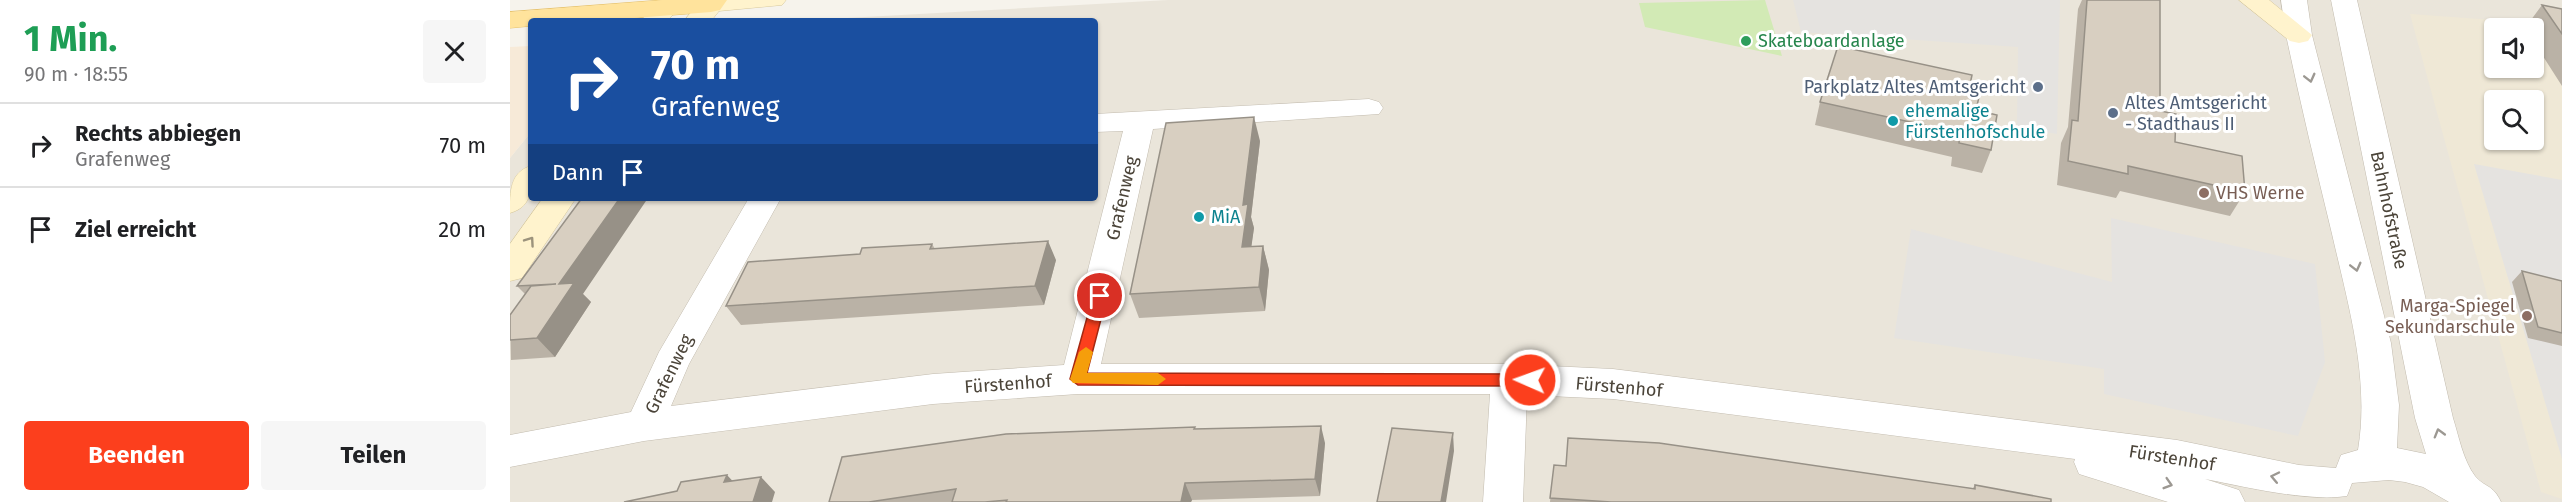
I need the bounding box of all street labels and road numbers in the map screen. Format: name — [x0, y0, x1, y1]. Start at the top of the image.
street label: Bahnhofstraße — [2366, 149, 2412, 271]
street label: Grafenweg — [1102, 153, 1143, 242]
street label: Grafenweg — [640, 330, 698, 417]
street label: Fürstenhof — [964, 370, 1054, 398]
street label: Fürstenhof — [1574, 372, 1665, 402]
street label: Fürstenhof — [2127, 440, 2219, 476]

